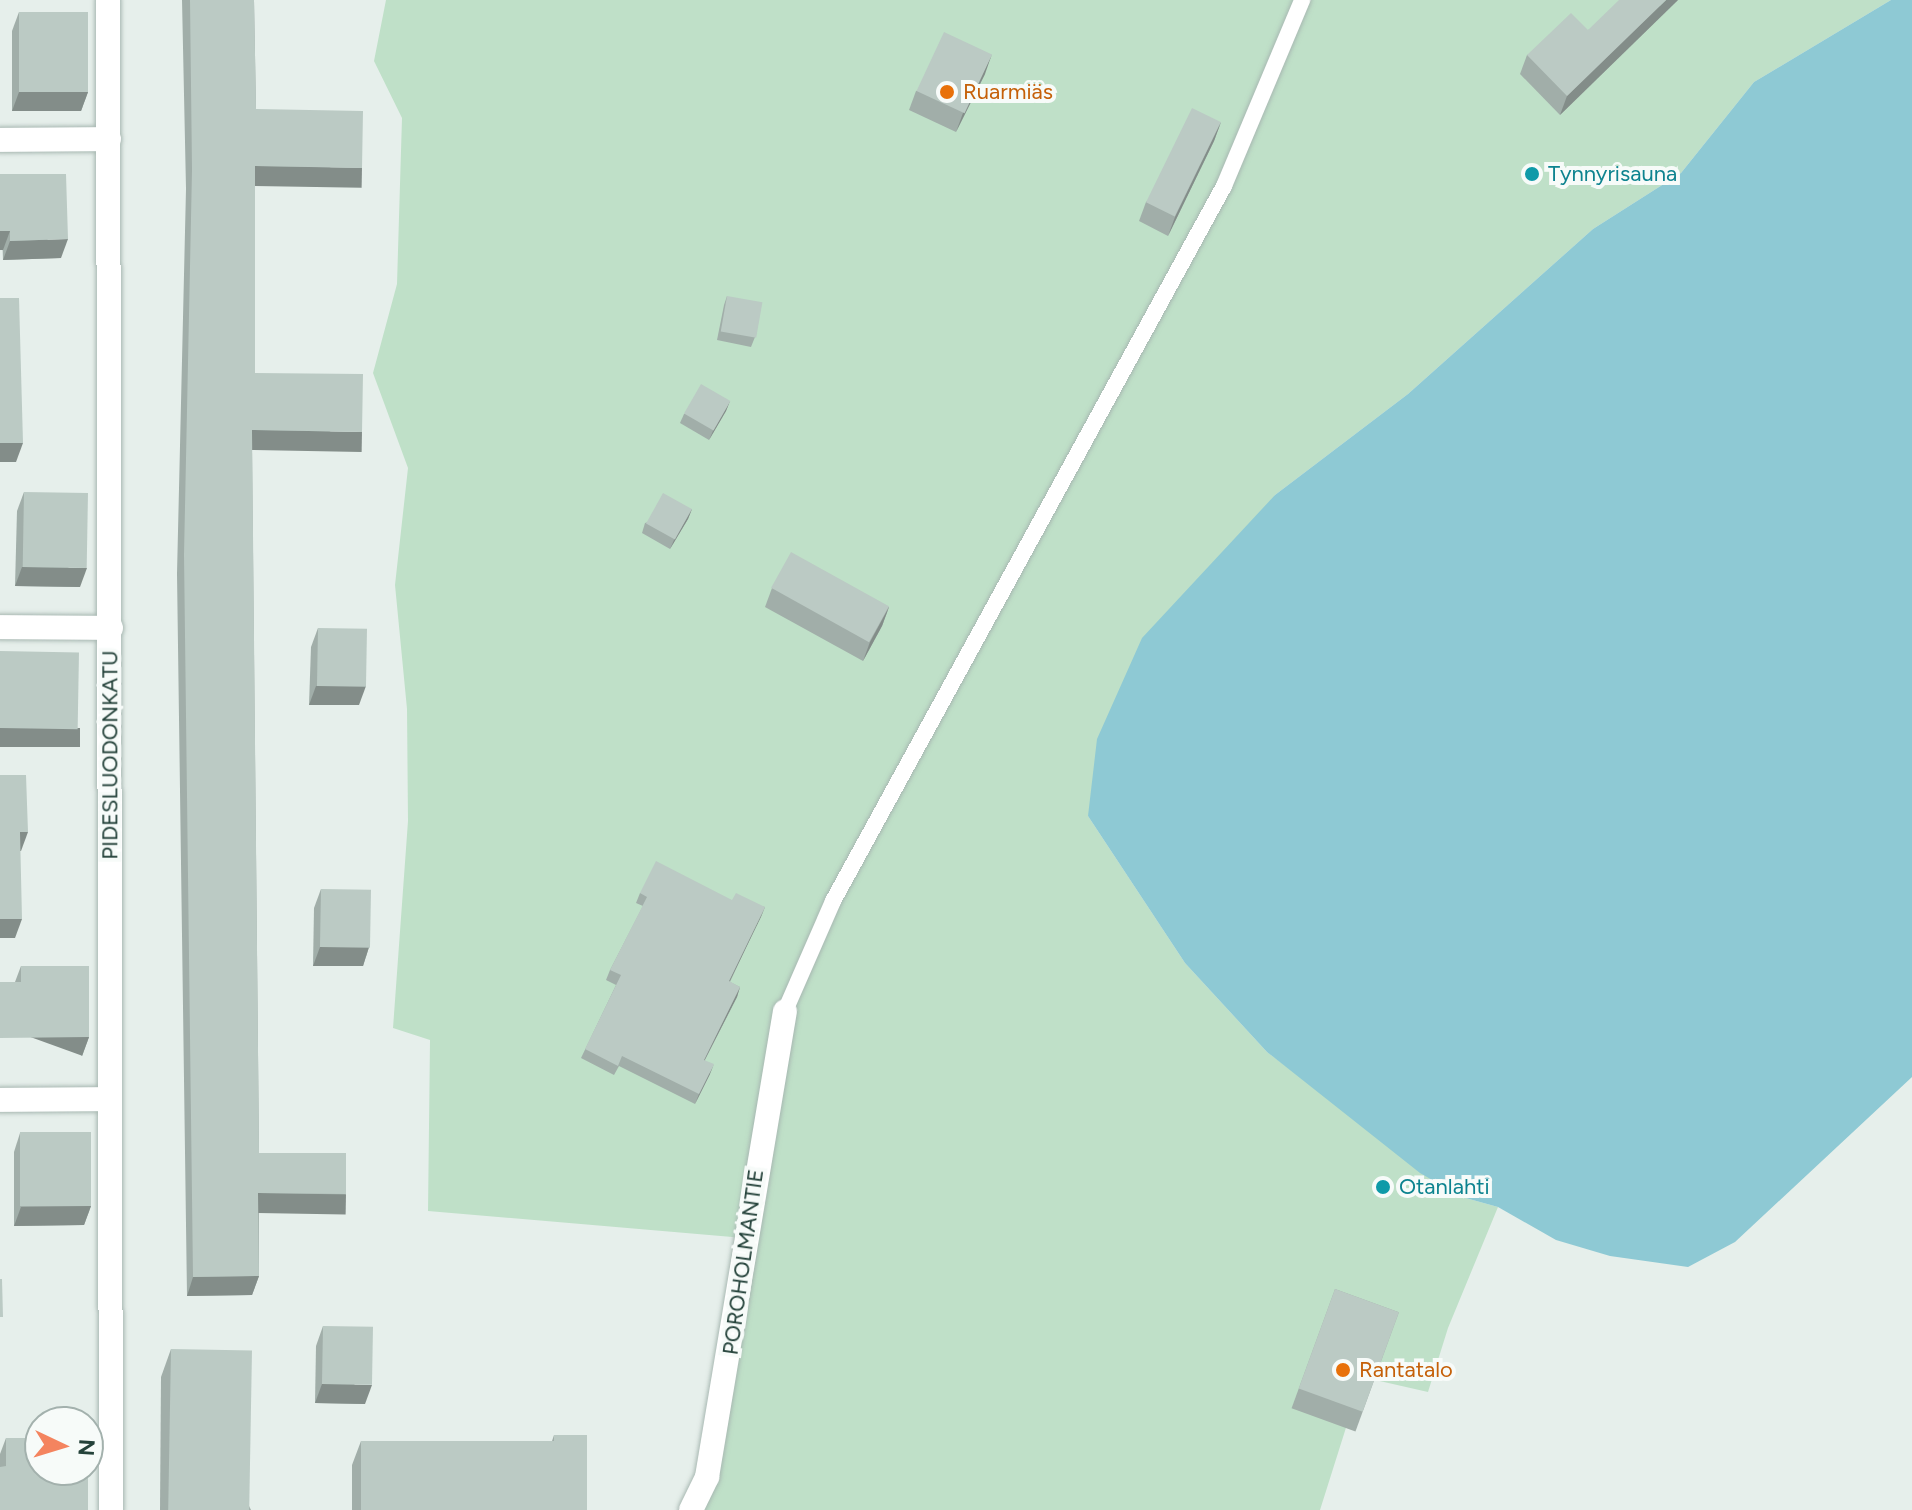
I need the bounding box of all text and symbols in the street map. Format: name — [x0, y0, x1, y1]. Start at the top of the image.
place label: Ruarmiäs — [963, 79, 1053, 105]
marker: Ruarmiäs — [938, 83, 956, 101]
place label: Tynnyrisauna — [1548, 161, 1677, 187]
marker: Tynnyrisauna — [1523, 165, 1541, 183]
street label: PIDESLUODONKATU — [97, 650, 123, 860]
street label: POROHOLMANTIE — [717, 1167, 769, 1357]
place label: Otanlahti — [1399, 1174, 1490, 1200]
marker: Otanlahti — [1374, 1178, 1392, 1196]
place label: Rantatalo — [1359, 1357, 1453, 1383]
marker: Rantatalo — [1334, 1361, 1352, 1379]
north arrow — [24, 1406, 104, 1486]
text: N — [72, 1438, 101, 1457]

